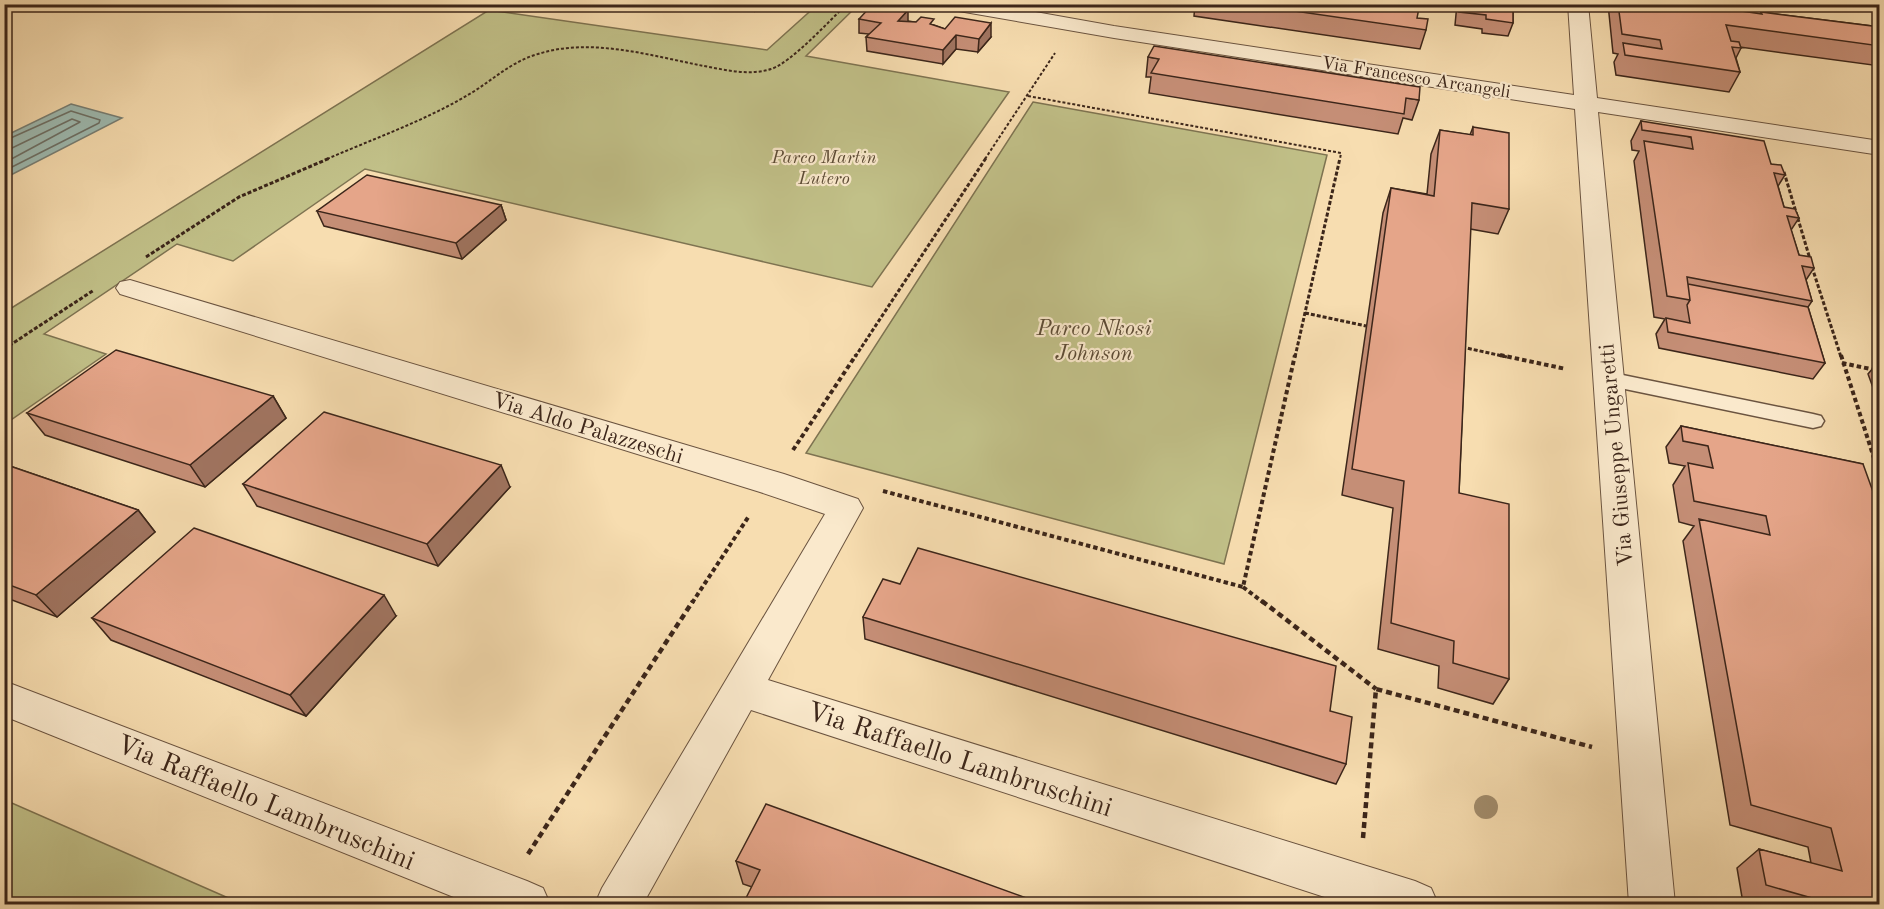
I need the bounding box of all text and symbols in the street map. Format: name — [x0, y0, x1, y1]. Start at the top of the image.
street label: Via Francesco Arcangeli — [1320, 54, 1512, 102]
park label: Parco Martin Lutero — [771, 149, 876, 188]
park label: Parco Nkosi Johnson — [1035, 318, 1152, 365]
street label: Via Giuseppe Ungaretti — [1596, 342, 1638, 567]
street label: Via Aldo Palazzeschi — [489, 389, 686, 468]
street label: Via Raffaello Lambruschini — [804, 698, 1115, 823]
street label: Via Raffaello Lambruschini — [112, 731, 418, 876]

